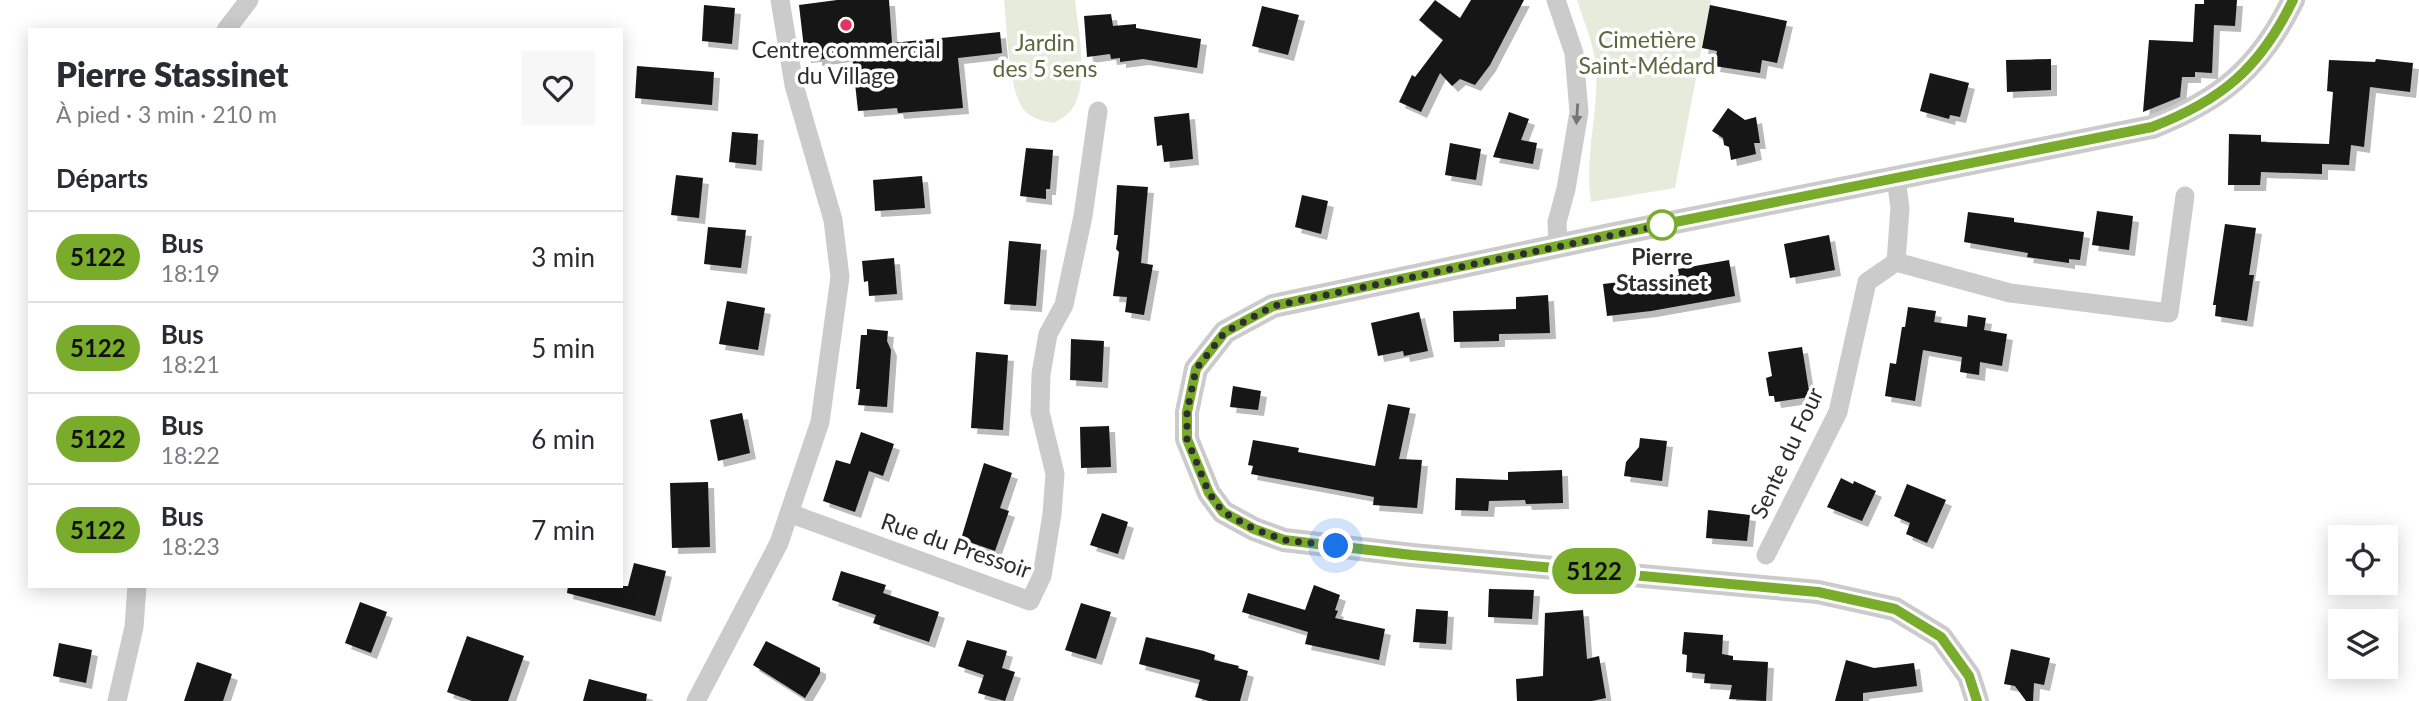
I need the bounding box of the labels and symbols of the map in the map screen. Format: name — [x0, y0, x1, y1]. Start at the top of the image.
marker: Centre commercial du Village — [838, 17, 854, 33]
park label: Cimetière Saint-Médard — [1579, 25, 1716, 79]
park label: Jardin des 5 sens — [993, 28, 1098, 82]
place label: Centre commercial du Village — [751, 35, 941, 89]
one-way arrow — [1572, 103, 1583, 125]
marker: Pierre Stassinet — [1647, 210, 1677, 240]
place label: Pierre Stassinet — [1616, 242, 1708, 296]
street label: Sente du Four — [1744, 382, 1829, 523]
street label: Rue du Pressoir — [878, 506, 1036, 584]
your location — [1318, 528, 1353, 563]
line badge: 5122 — [1545, 548, 1643, 594]

